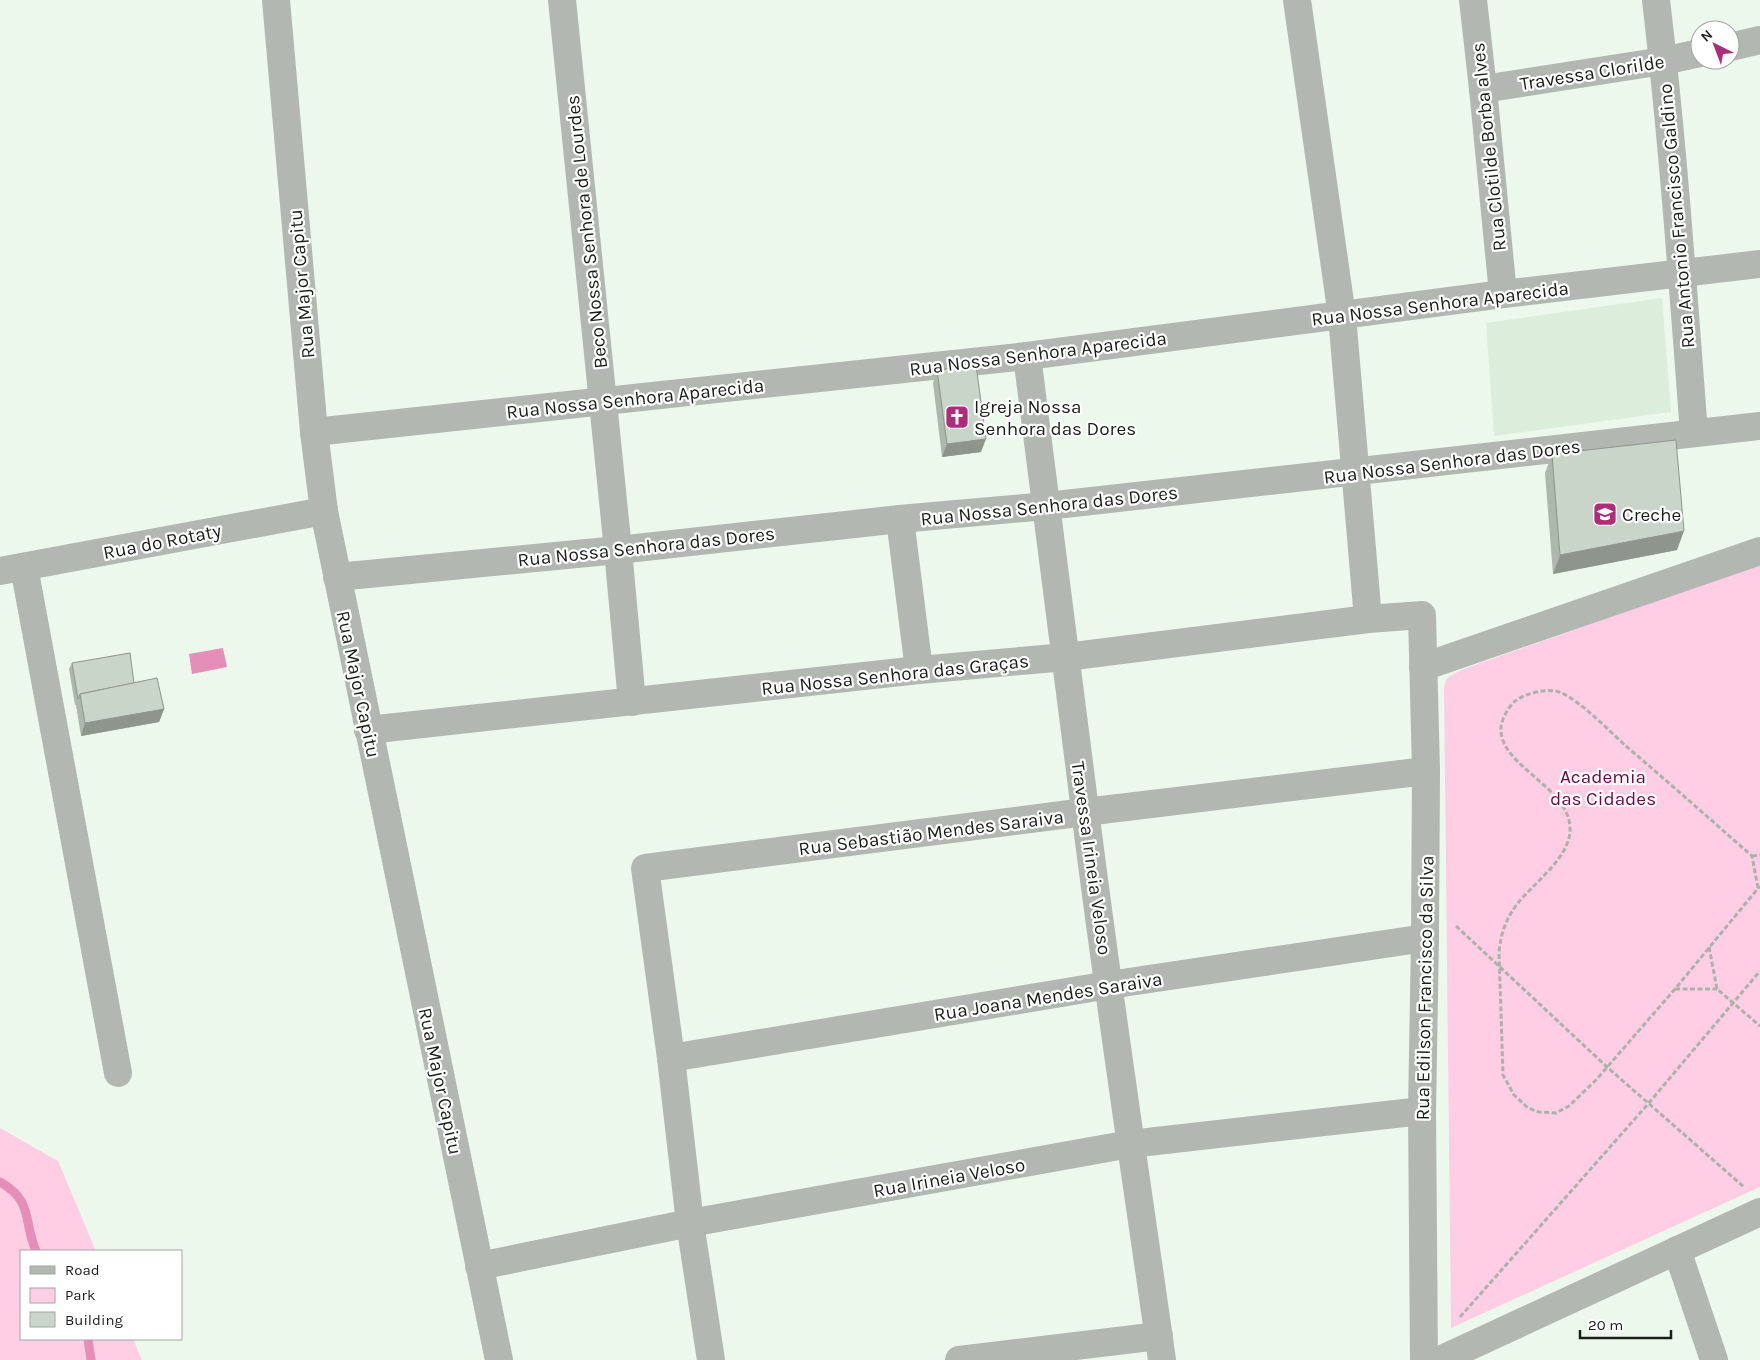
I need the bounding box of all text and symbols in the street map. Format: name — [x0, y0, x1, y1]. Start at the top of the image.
north arrow — [1690, 20, 1740, 70]
text: N — [1697, 26, 1716, 45]
street label: Rua Clotilde Borba alves — [1467, 42, 1511, 252]
street label: Travessa Clorilde — [1518, 51, 1666, 95]
street label: Rua Antonio Francisco Galdino — [1654, 83, 1700, 349]
street label: Beco Nossa Senhora de Lourdes — [562, 94, 612, 370]
street label: Rua Major Capitu — [285, 208, 319, 360]
street label: Rua Nossa Senhora Aparecida — [1310, 277, 1570, 331]
street label: Rua Nossa Senhora Aparecida — [908, 327, 1168, 381]
street label: Rua Nossa Senhora Aparecida — [505, 375, 765, 423]
place label: Igreja Nossa Senhora das Dores — [974, 396, 1136, 440]
church icon: Igreja Nossa Senhora das Dores — [944, 404, 970, 430]
street label: Rua Nossa Senhora das Dores — [1322, 435, 1582, 489]
street label: Rua Nossa Senhora das Dores — [919, 482, 1179, 530]
school or university icon: Creche — [1592, 501, 1618, 527]
place label: Creche — [1622, 504, 1681, 526]
street label: Rua do Rotaty — [101, 520, 223, 564]
street label: Rua Nossa Senhora das Dores — [516, 523, 776, 571]
street label: Rua Major Capitu — [332, 609, 384, 760]
street label: Rua Nossa Senhora das Graças — [760, 650, 1030, 700]
street label: Travessa Irineia Veloso — [1067, 760, 1115, 956]
park label: Academia das Cidades — [1550, 766, 1656, 810]
street label: Rua Sebastião Mendes Saraiva — [797, 806, 1065, 860]
street label: Rua Edilson Francisco da Silva — [1412, 855, 1438, 1121]
street label: Rua Joana Mendes Saraiva — [932, 968, 1164, 1026]
street label: Rua Major Capitu — [414, 1006, 466, 1157]
street label: Rua Irineia Veloso — [872, 1154, 1027, 1202]
legend — [20, 1250, 182, 1340]
text: Road — [65, 1261, 100, 1279]
text: Park — [65, 1286, 95, 1304]
scale bar — [1580, 1308, 1671, 1340]
text: Building — [65, 1311, 123, 1329]
text: 20 m — [1588, 1316, 1623, 1334]

